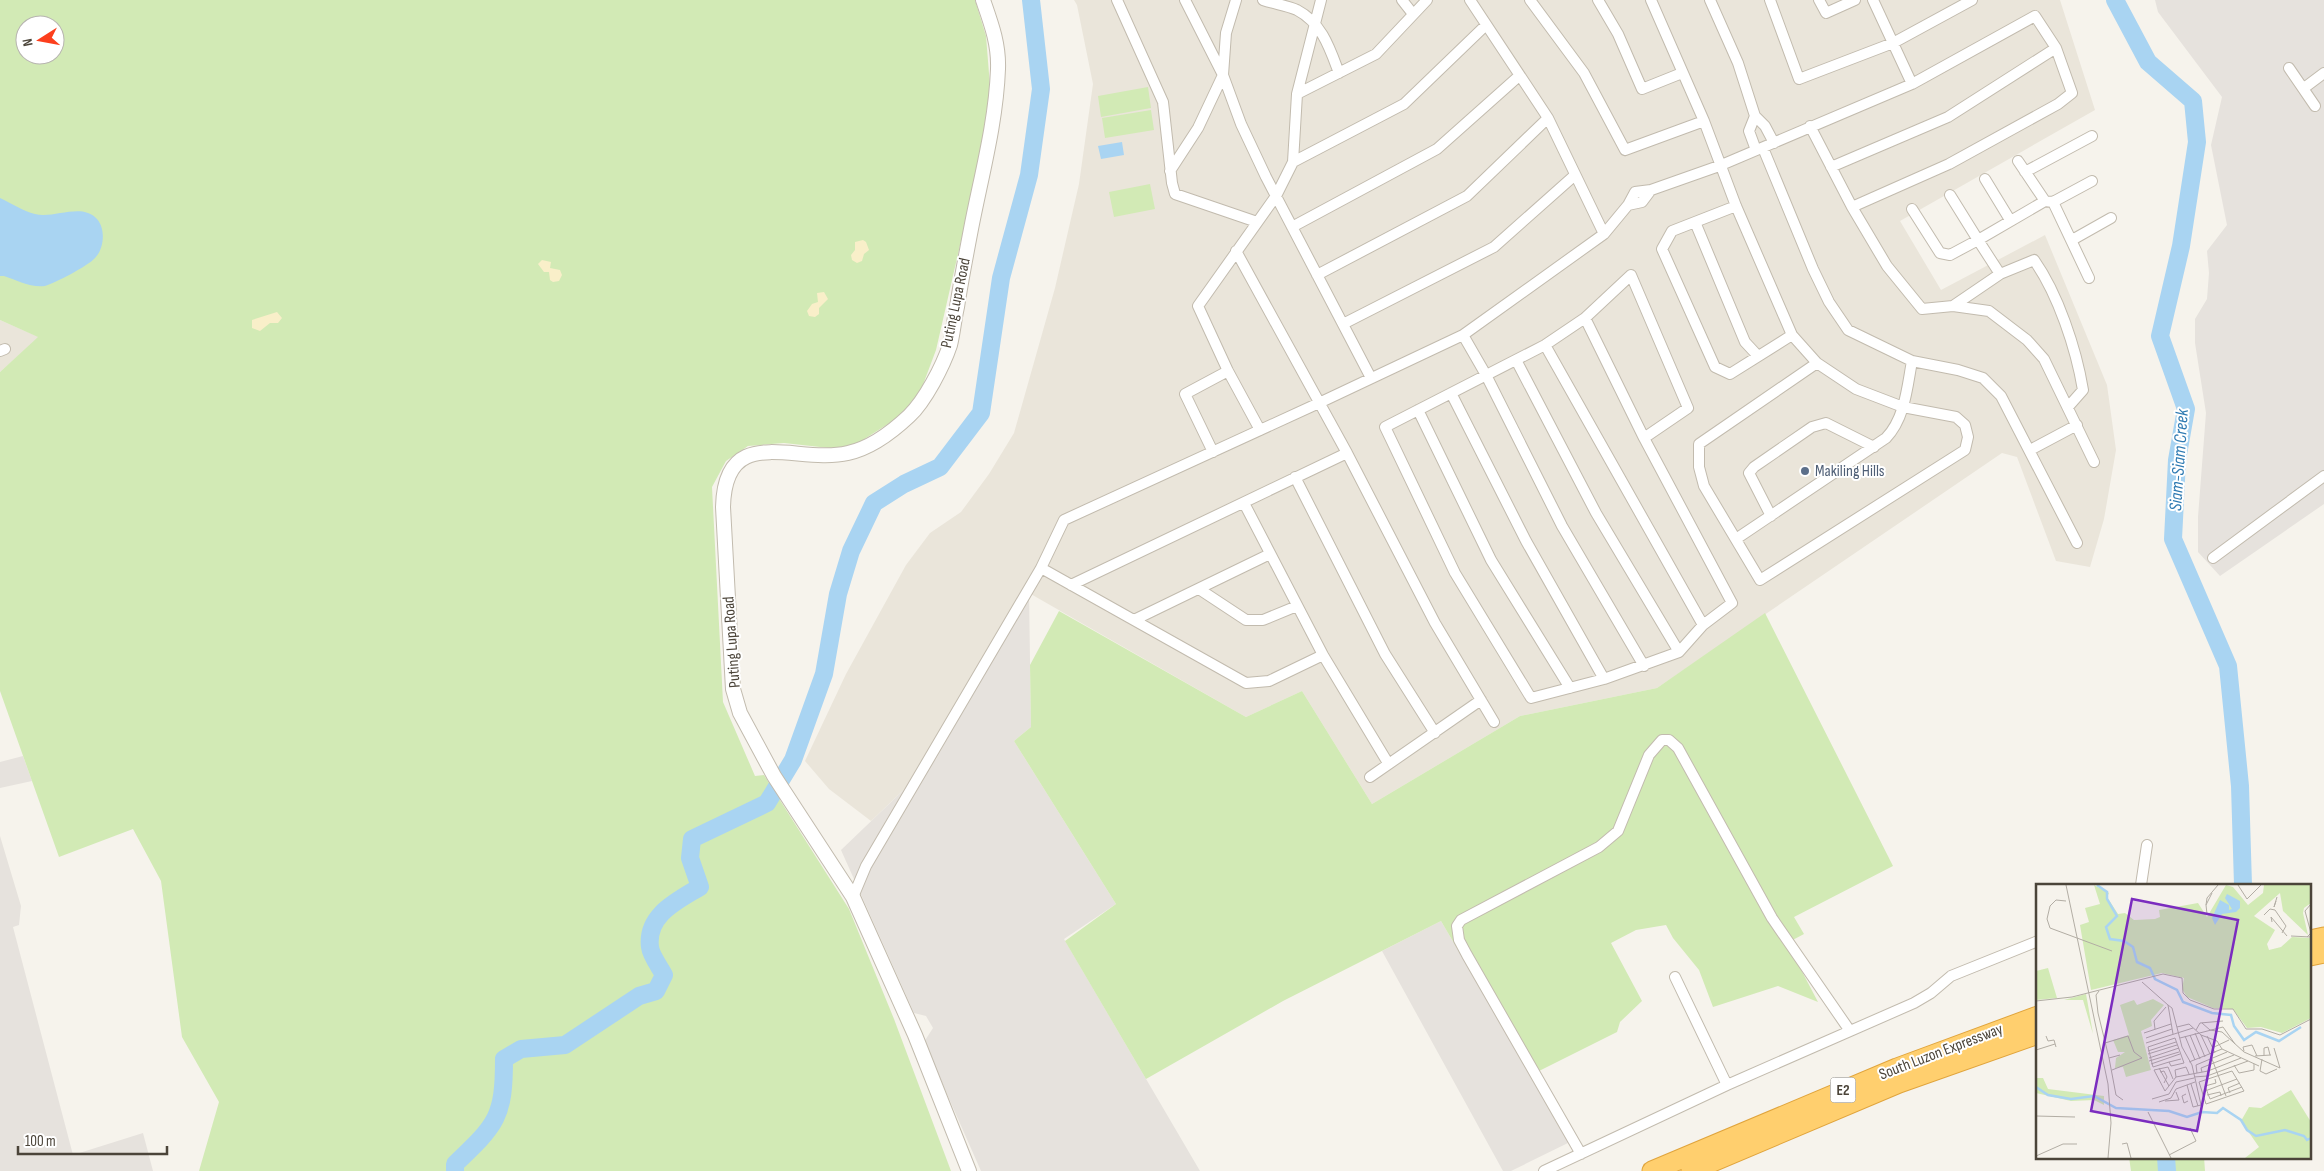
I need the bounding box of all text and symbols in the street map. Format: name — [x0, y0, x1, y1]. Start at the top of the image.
north arrow — [15, 15, 65, 65]
text: N — [19, 37, 37, 48]
street label: Puting Lupa Road — [937, 256, 975, 350]
water label: Siam-Siam Creek — [2165, 407, 2193, 512]
place label: Makiling Hills — [1815, 462, 1885, 481]
marker: Makiling Hills — [1799, 465, 1811, 477]
street label: Puting Lupa Road — [719, 596, 745, 688]
inset map — [2036, 884, 2312, 1158]
street label: South Luzon Expressway — [1876, 1020, 2006, 1084]
road number: E2 — [1830, 1078, 1856, 1102]
scale bar — [18, 1124, 166, 1156]
text: 100 m — [25, 1132, 56, 1151]

